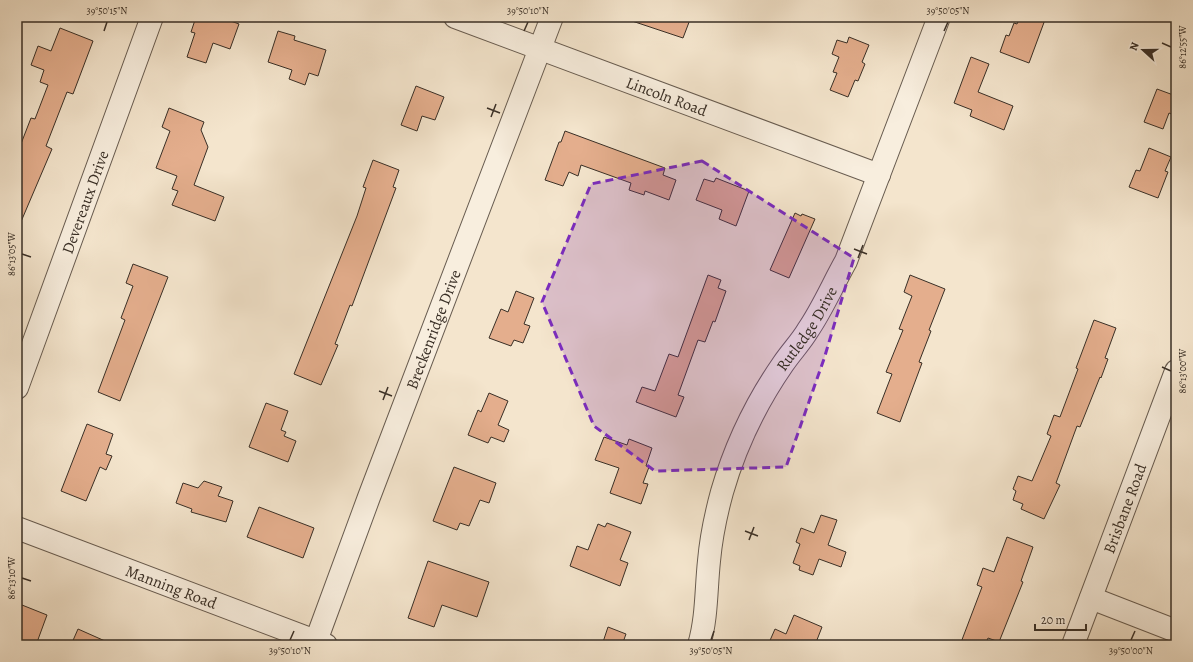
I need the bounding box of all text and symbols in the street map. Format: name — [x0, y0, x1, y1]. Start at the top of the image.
text: 39°50'15"N — [86, 4, 128, 17]
text: 39°50'10"N — [507, 4, 549, 17]
text: 39°50'05"N — [927, 4, 969, 17]
text: 86°12'55"W — [1176, 25, 1189, 69]
north arrow — [1123, 30, 1163, 70]
text: N — [1126, 40, 1143, 53]
street label: Lincoln Road — [623, 72, 711, 122]
street label: Devereaux Drive — [57, 148, 115, 257]
text: 86°13'05"W — [5, 231, 18, 276]
street label: Breckenridge Drive — [401, 267, 467, 393]
street label: Rutledge Drive — [771, 283, 843, 376]
text: 86°13'00"W — [1176, 348, 1189, 393]
street label: Brisbane Road — [1098, 460, 1152, 557]
text: 86°13'10"W — [5, 556, 18, 599]
street label: Manning Road — [122, 560, 220, 615]
scale bar — [1035, 606, 1086, 632]
text: 20 m — [1041, 612, 1065, 628]
text: 39°50'10"N — [269, 644, 311, 657]
text: 39°50'05"N — [690, 644, 732, 657]
text: 39°50'00"N — [1109, 644, 1153, 657]

